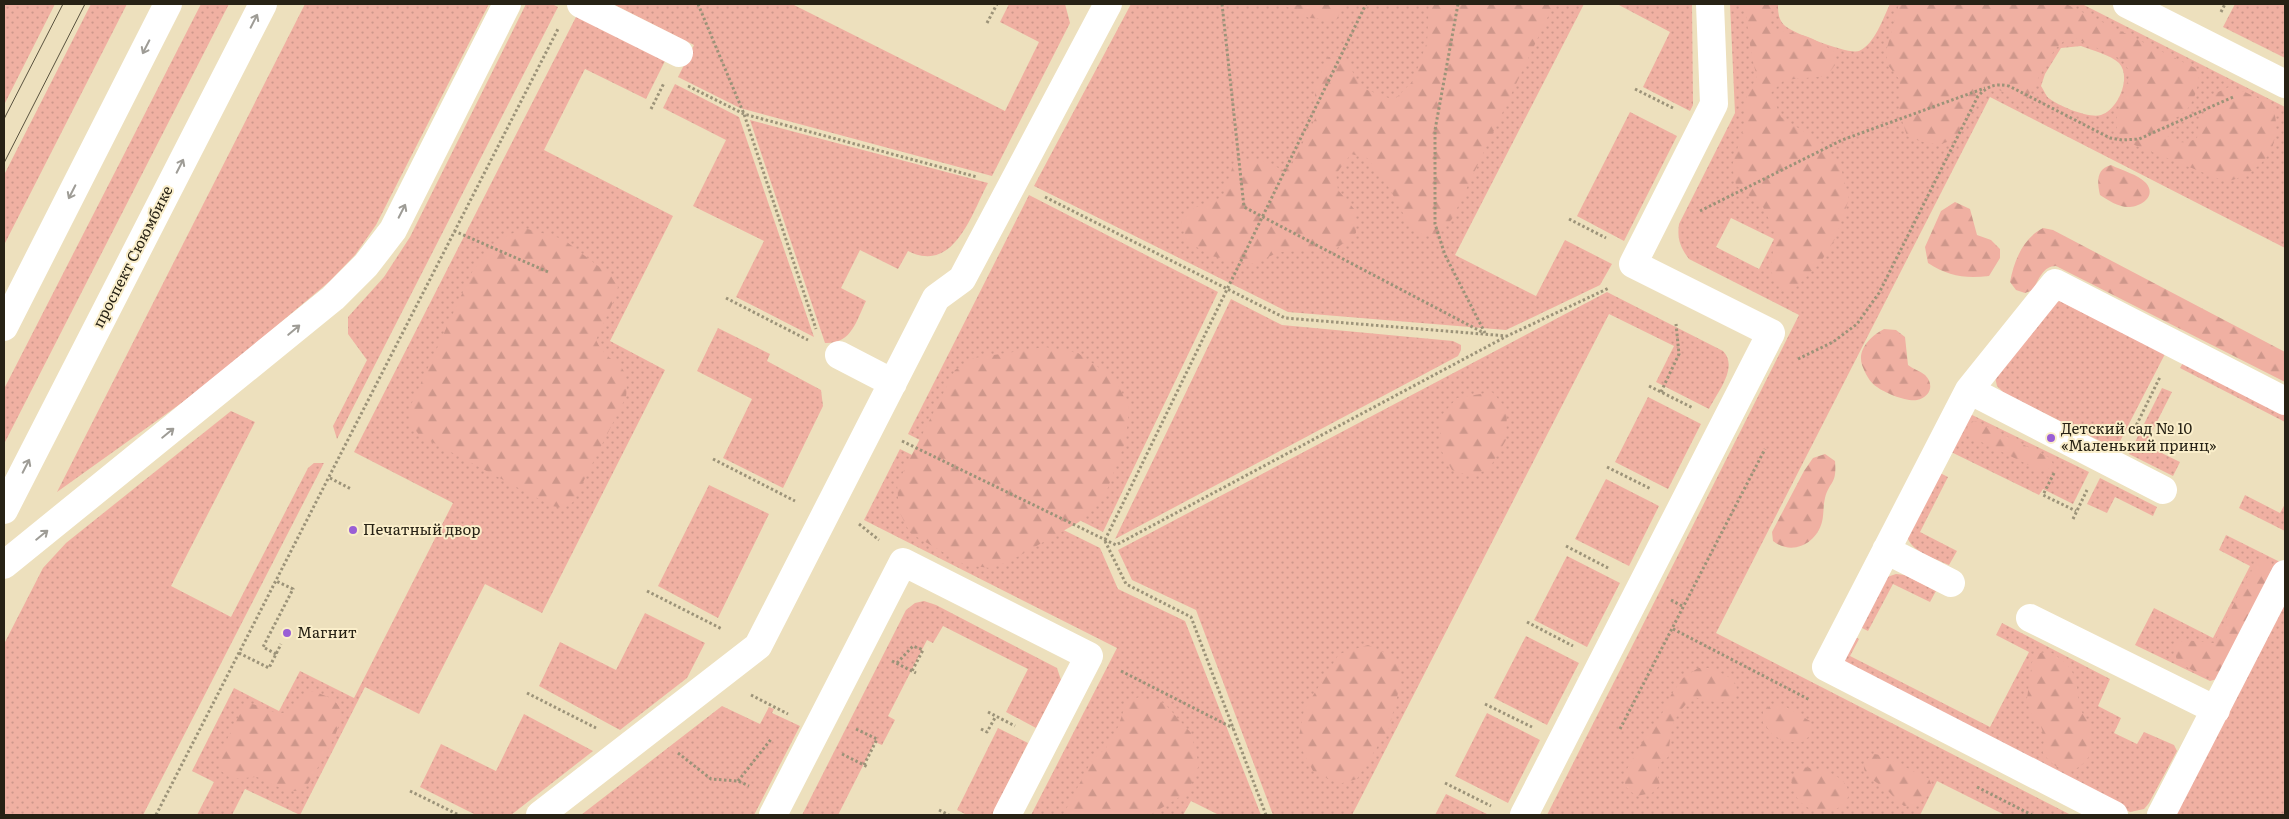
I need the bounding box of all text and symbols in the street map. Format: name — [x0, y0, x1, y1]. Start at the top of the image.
one-way arrow — [250, 14, 259, 29]
one-way arrow — [141, 39, 150, 54]
one-way arrow — [176, 159, 185, 174]
street label: проспект Сююмбике — [86, 181, 178, 332]
one-way arrow — [67, 184, 76, 199]
one-way arrow — [398, 204, 407, 219]
one-way arrow — [287, 324, 300, 335]
place label: Детский сад № 10 «Маленький принц» — [2061, 416, 2217, 456]
one-way arrow — [162, 427, 175, 438]
marker: Детский сад № 10 «Маленький принц» — [2045, 432, 2057, 444]
one-way arrow — [22, 459, 31, 474]
place label: Печатный двор — [363, 517, 480, 540]
marker: Печатный двор — [347, 524, 359, 536]
one-way arrow — [35, 529, 48, 540]
place label: Магнит — [297, 620, 357, 643]
marker: Магнит — [281, 627, 293, 639]

